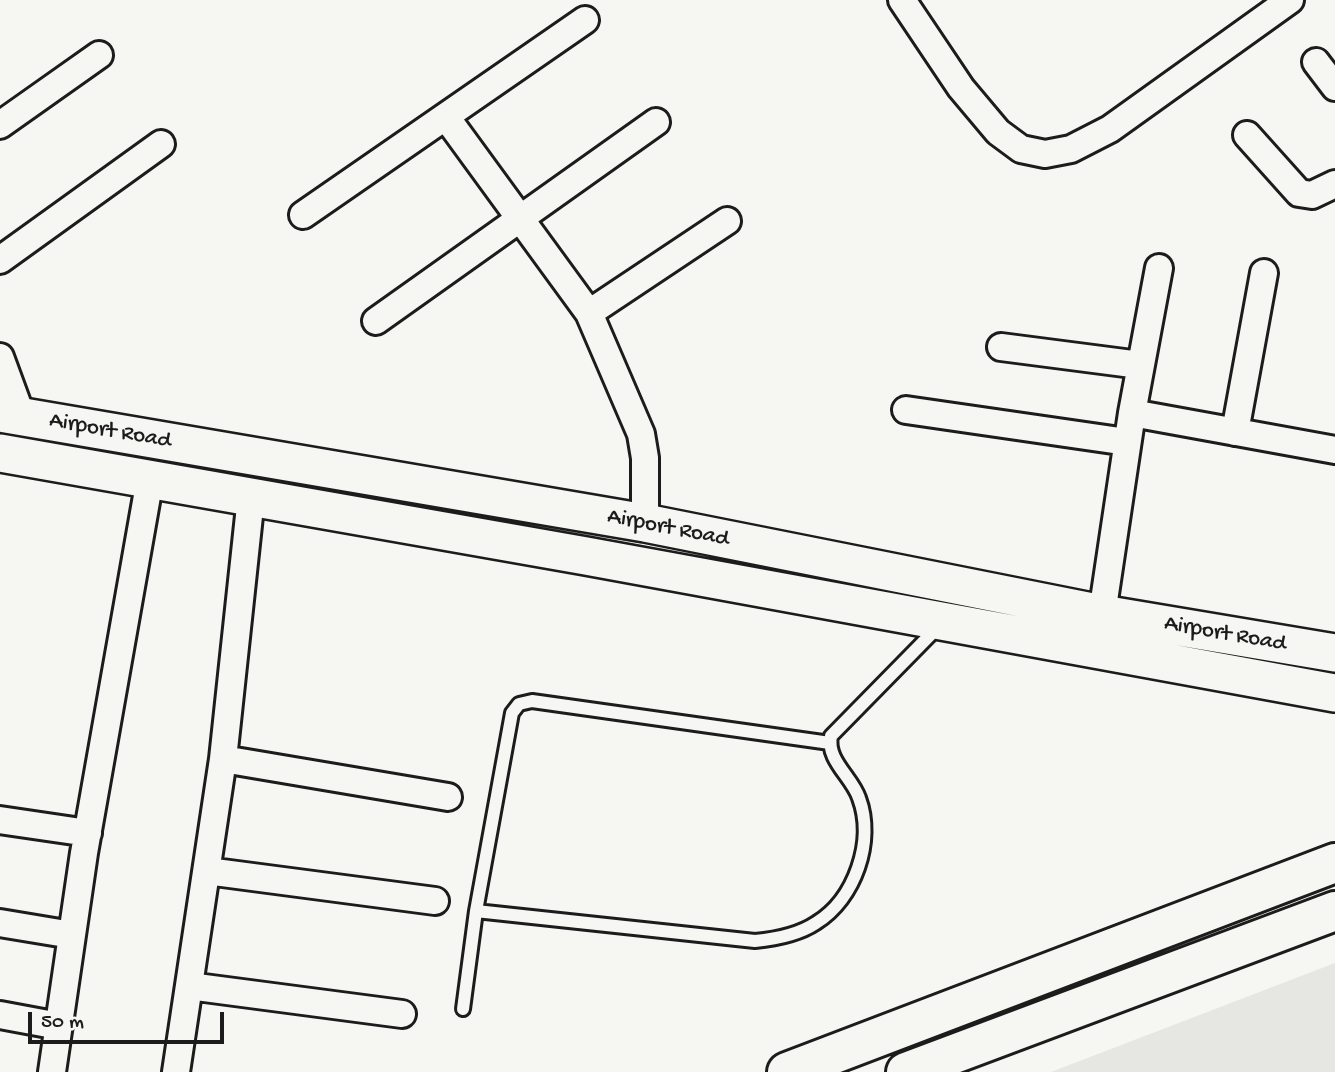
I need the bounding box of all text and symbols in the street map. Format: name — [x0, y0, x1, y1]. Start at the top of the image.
street label: Airport Road — [47, 408, 173, 456]
street label: Airport Road — [605, 504, 731, 554]
street label: Airport Road — [1162, 611, 1288, 659]
scale bar — [32, 998, 228, 1042]
text: 50 m — [41, 1011, 84, 1036]

